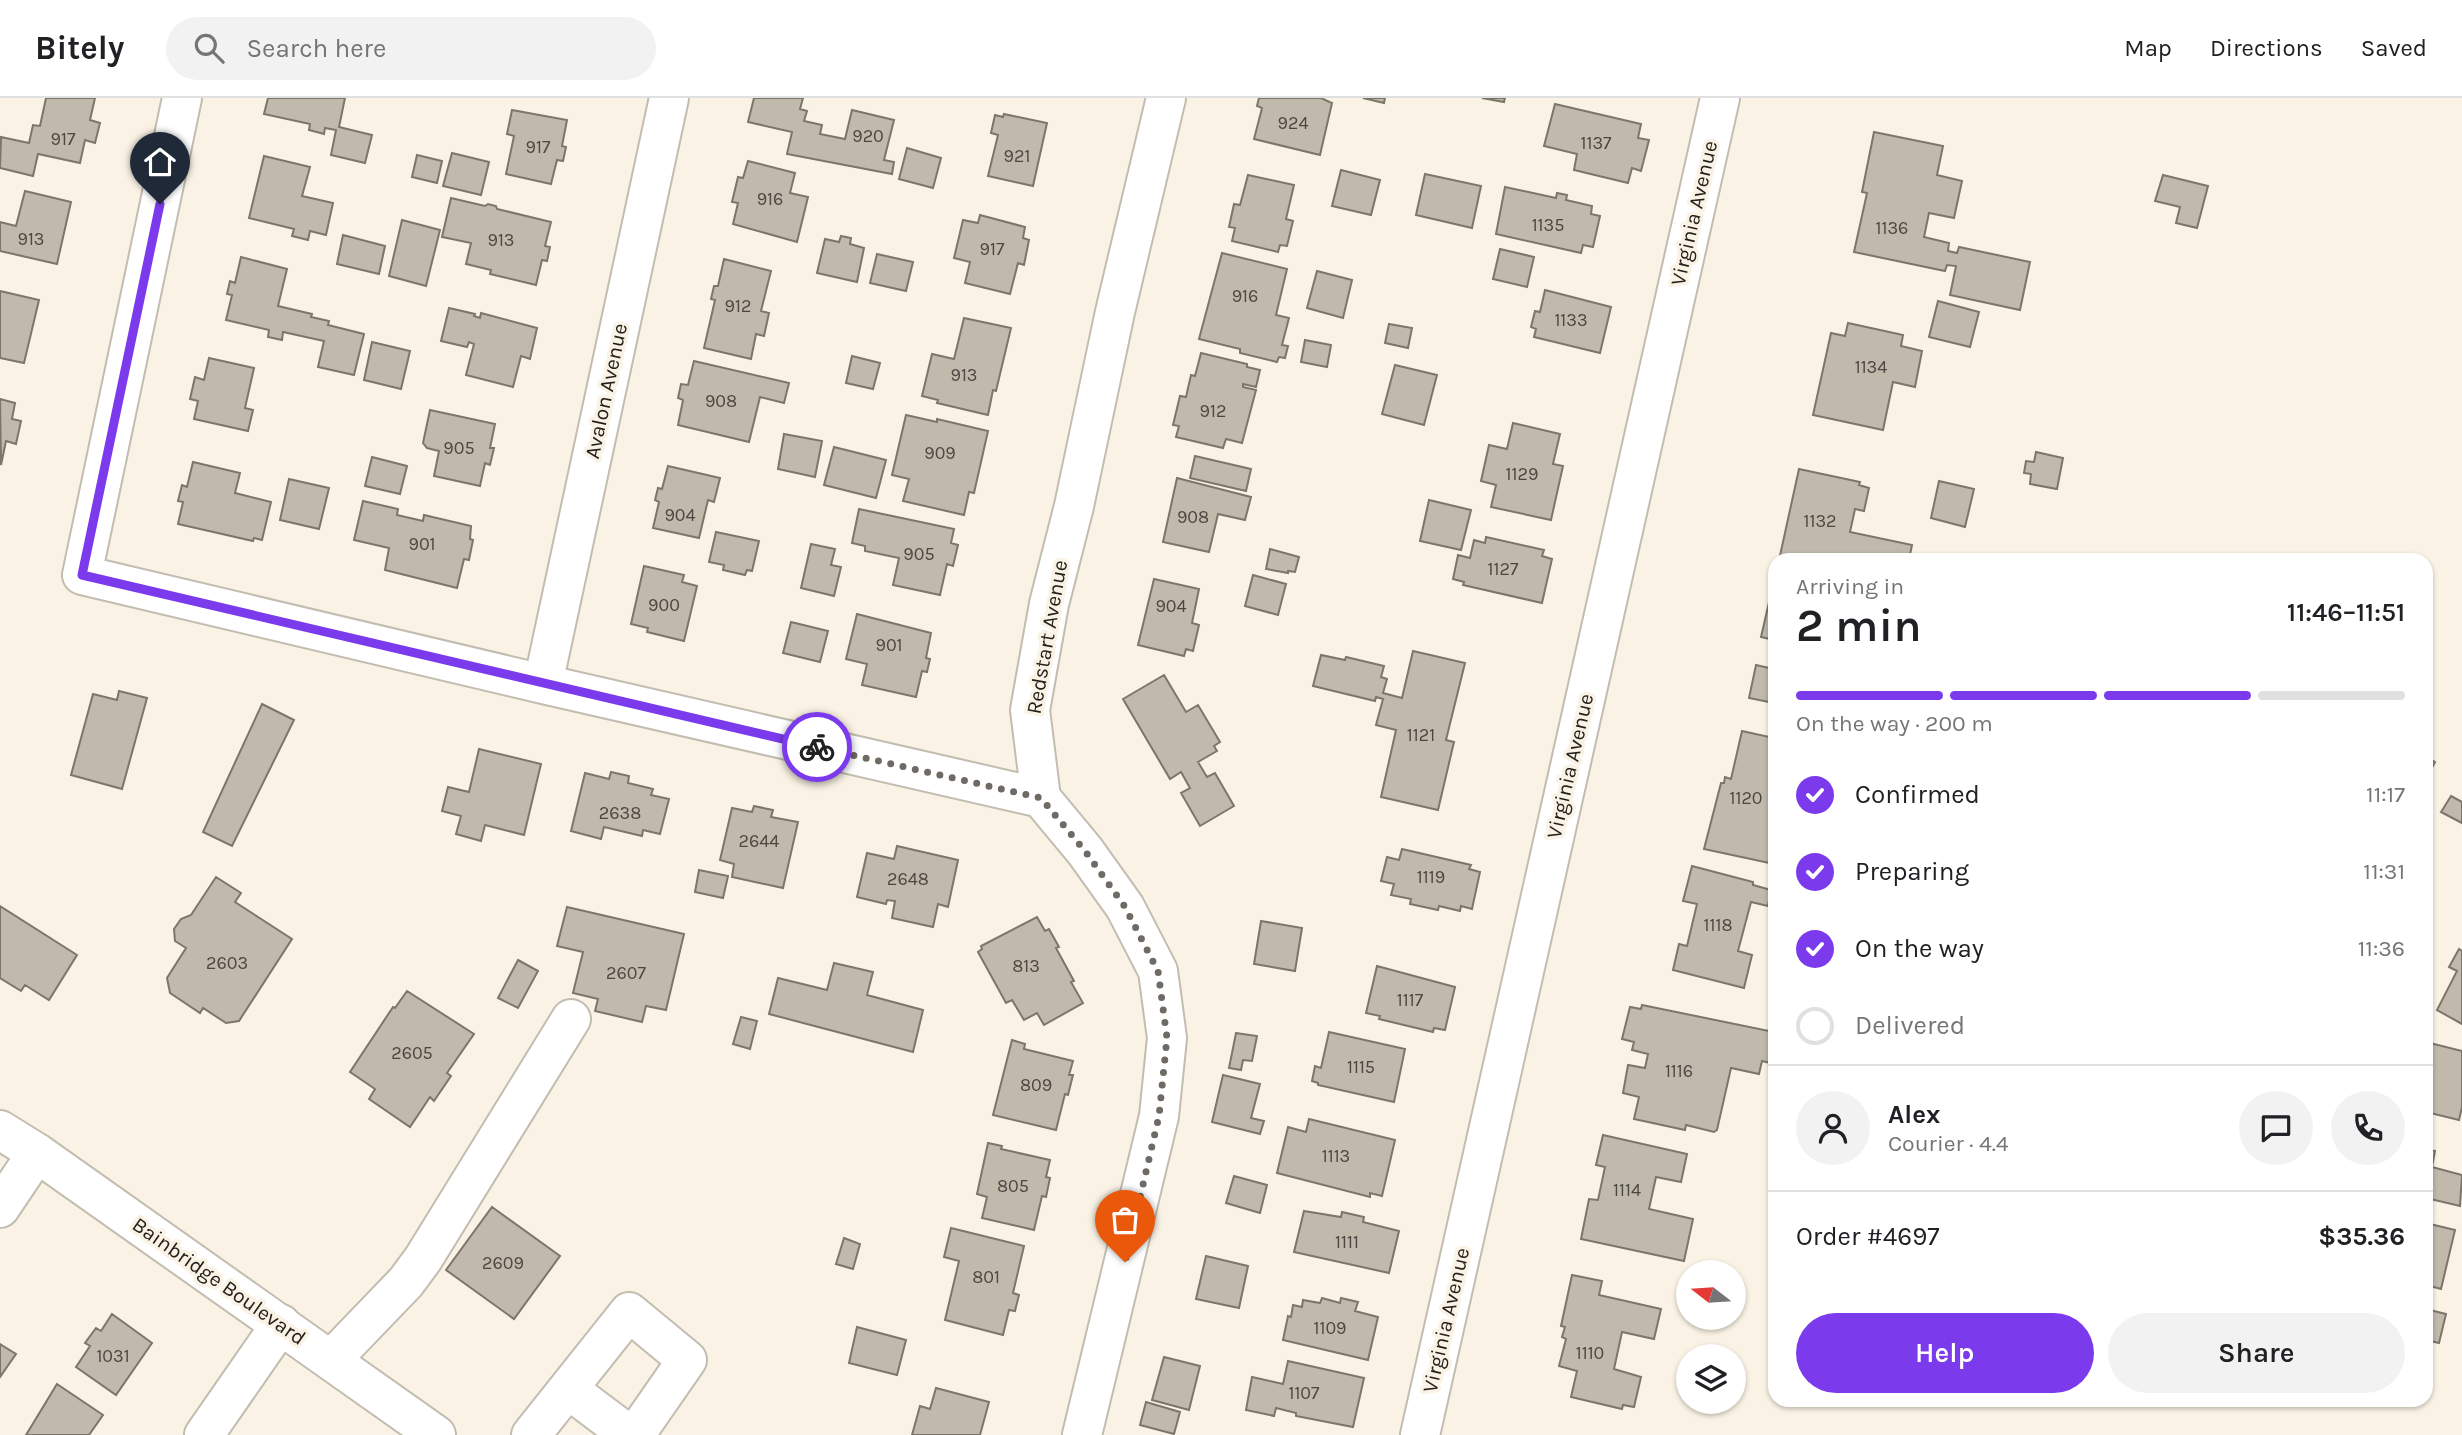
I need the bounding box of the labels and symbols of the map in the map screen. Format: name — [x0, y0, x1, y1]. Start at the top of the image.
house number: 924 — [1278, 112, 1308, 134]
house number: 920 — [852, 125, 884, 147]
house number: 917 — [51, 128, 76, 150]
pin — [130, 132, 190, 204]
house number: 1137 — [1581, 132, 1612, 154]
house number: 917 — [526, 136, 551, 158]
street label: Virginia Avenue — [1666, 138, 1722, 288]
house number: 921 — [1004, 145, 1030, 167]
house number: 916 — [757, 188, 783, 210]
house number: 1135 — [1532, 214, 1564, 236]
house number: 1136 — [1876, 217, 1908, 239]
house number: 913 — [17, 228, 45, 250]
house number: 913 — [487, 229, 515, 251]
house number: 917 — [980, 238, 1005, 260]
house number: 916 — [1232, 285, 1258, 307]
house number: 912 — [725, 295, 751, 317]
house number: 1133 — [1554, 309, 1588, 331]
street label: Avalon Avenue — [580, 321, 632, 461]
house number: 1134 — [1855, 356, 1887, 378]
house number: 913 — [950, 364, 978, 386]
house number: 908 — [705, 390, 737, 412]
house number: 912 — [1200, 400, 1226, 422]
house number: 905 — [443, 437, 475, 459]
house number: 909 — [924, 442, 956, 464]
house number: 1129 — [1506, 463, 1538, 485]
house number: 904 — [664, 504, 696, 526]
house number: 908 — [1177, 506, 1209, 528]
house number: 1132 — [1804, 510, 1836, 532]
house number: 901 — [408, 533, 436, 555]
house number: 905 — [903, 543, 935, 565]
street label: Redstart Avenue — [1022, 558, 1072, 716]
house number: 1127 — [1488, 558, 1519, 580]
house number: 900 — [648, 594, 680, 616]
house number: 904 — [1155, 595, 1187, 617]
house number: 901 — [875, 634, 903, 656]
street label: Virginia Avenue — [1542, 691, 1598, 841]
courier — [782, 712, 852, 782]
house number: 1121 — [1407, 724, 1435, 746]
house number: 1120 — [1729, 787, 1763, 809]
house number: 2638 — [599, 802, 641, 824]
house number: 2644 — [739, 830, 779, 852]
house number: 1119 — [1417, 866, 1445, 888]
house number: 2648 — [887, 868, 929, 890]
house number: 1118 — [1704, 914, 1732, 936]
house number: 2603 — [206, 952, 248, 974]
house number: 813 — [1012, 955, 1040, 977]
house number: 2607 — [606, 962, 646, 984]
house number: 1117 — [1397, 989, 1424, 1011]
house number: 2605 — [391, 1042, 433, 1064]
house number: 1115 — [1347, 1056, 1375, 1078]
house number: 1116 — [1665, 1060, 1693, 1082]
house number: 809 — [1020, 1074, 1052, 1096]
house number: 1113 — [1322, 1145, 1350, 1167]
house number: 805 — [997, 1175, 1029, 1197]
house number: 1114 — [1613, 1179, 1641, 1201]
pin — [1095, 1190, 1155, 1262]
street label: Bainbridge Boulevard — [128, 1212, 310, 1350]
house number: 1111 — [1335, 1231, 1359, 1253]
street label: Virginia Avenue — [1418, 1245, 1474, 1395]
house number: 2609 — [482, 1252, 524, 1274]
north arrow — [1676, 1260, 1746, 1330]
house number: 801 — [972, 1266, 1000, 1288]
house number: 1109 — [1313, 1317, 1347, 1339]
house number: 1110 — [1576, 1342, 1604, 1364]
house number: 1031 — [96, 1345, 130, 1367]
house number: 1107 — [1288, 1382, 1320, 1404]

